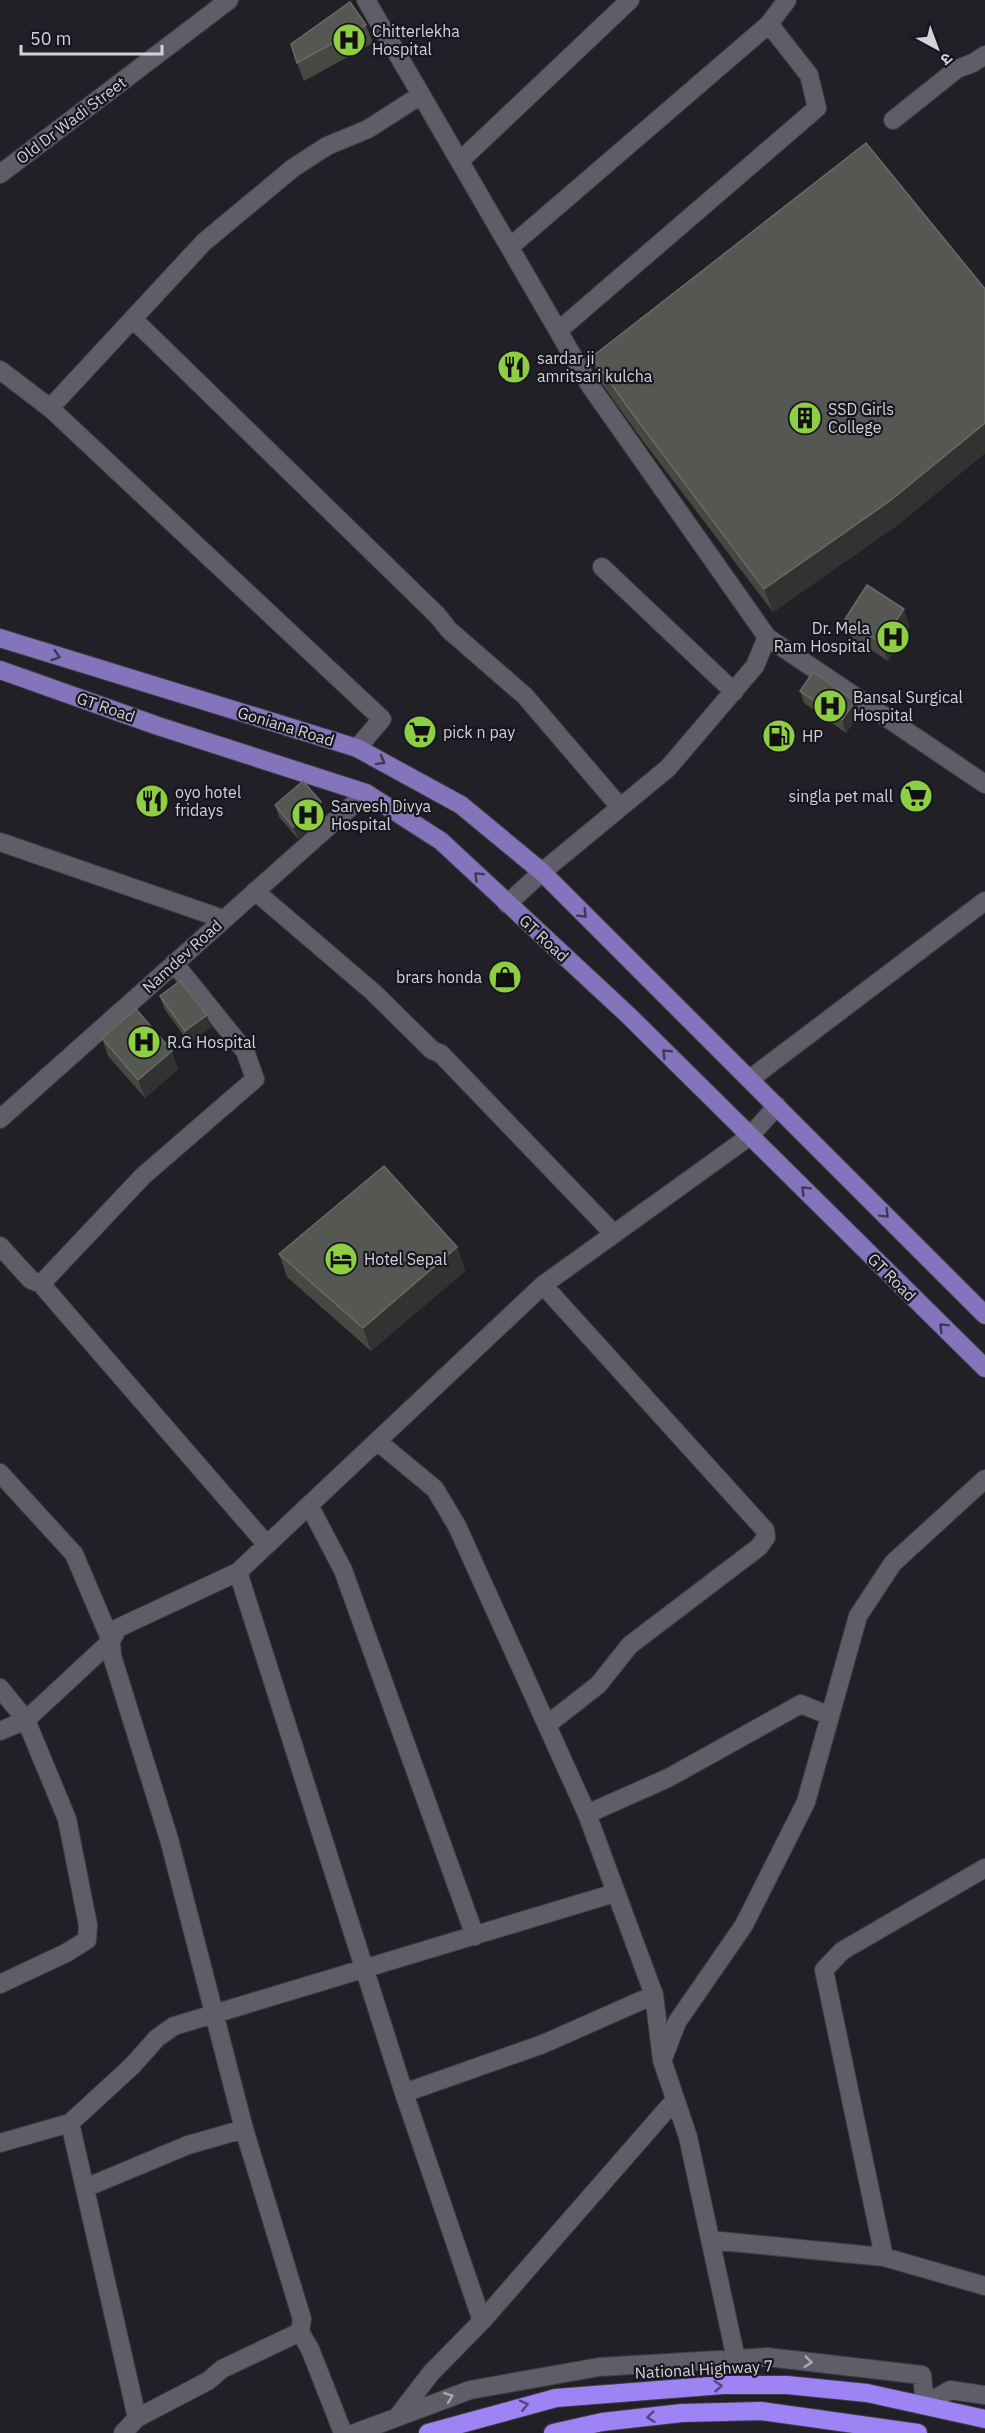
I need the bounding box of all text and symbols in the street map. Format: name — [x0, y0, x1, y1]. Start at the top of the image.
scale bar — [21, 18, 162, 56]
north arrow — [907, 18, 967, 78]
place label: Chitterlekha Hospital — [372, 21, 460, 59]
hospital icon: Chitterlekha Hospital — [331, 22, 367, 58]
text: 50 m — [30, 27, 72, 50]
text: उ — [936, 49, 957, 70]
street label: Old Dr Wadi Street — [12, 72, 130, 168]
place label: sardar ji amritsari kulcha — [537, 348, 653, 386]
restaurant icon: sardar ji amritsari kulcha — [496, 349, 532, 385]
place label: SSD Girls College — [828, 399, 894, 437]
building icon: SSD Girls College — [787, 400, 823, 436]
place label: Dr. Mela Ram Hospital — [774, 618, 870, 656]
hospital icon: Dr. Mela Ram Hospital — [875, 619, 911, 655]
one-way arrow — [50, 649, 61, 662]
place label: Bansal Surgical Hospital — [853, 687, 963, 725]
street label: GT Road — [74, 688, 138, 726]
hospital icon: Bansal Surgical Hospital — [812, 688, 848, 724]
street label: Goniana Road — [235, 702, 337, 750]
supermarket icon: pick n pay — [402, 714, 438, 750]
fuel station icon: HP — [761, 718, 797, 754]
place label: pick n pay — [443, 722, 515, 742]
place label: HP — [802, 726, 823, 746]
one-way arrow — [375, 754, 385, 765]
supermarket icon: singla pet mall — [898, 778, 934, 814]
place label: oyo hotel fridays — [175, 782, 241, 820]
restaurant icon: oyo hotel fridays — [134, 783, 170, 819]
place label: singla pet mall — [788, 786, 893, 806]
place label: Sarvesh Divya Hospital — [331, 796, 431, 834]
hospital icon: Sarvesh Divya Hospital — [290, 797, 326, 833]
one-way arrow — [474, 873, 485, 884]
one-way arrow — [576, 906, 587, 917]
street label: GT Road — [515, 910, 573, 966]
street label: Namdev Road — [138, 915, 226, 997]
shop icon: brars honda — [487, 959, 523, 995]
place label: brars honda — [396, 967, 482, 987]
hospital icon: R.G Hospital — [126, 1024, 162, 1060]
place label: R.G Hospital — [167, 1032, 256, 1052]
one-way arrow — [662, 1050, 673, 1061]
one-way arrow — [801, 1187, 812, 1198]
one-way arrow — [877, 1207, 888, 1218]
hotel icon: Hotel Sepal — [323, 1241, 359, 1277]
place label: Hotel Sepal — [364, 1249, 447, 1269]
street label: GT Road — [864, 1249, 920, 1305]
one-way arrow — [940, 1324, 951, 1335]
street label: National Highway 7 — [634, 2355, 774, 2383]
one-way arrow — [803, 2355, 813, 2368]
one-way arrow — [713, 2379, 722, 2392]
one-way arrow — [443, 2392, 454, 2405]
one-way arrow — [519, 2400, 529, 2413]
one-way arrow — [647, 2410, 656, 2422]

